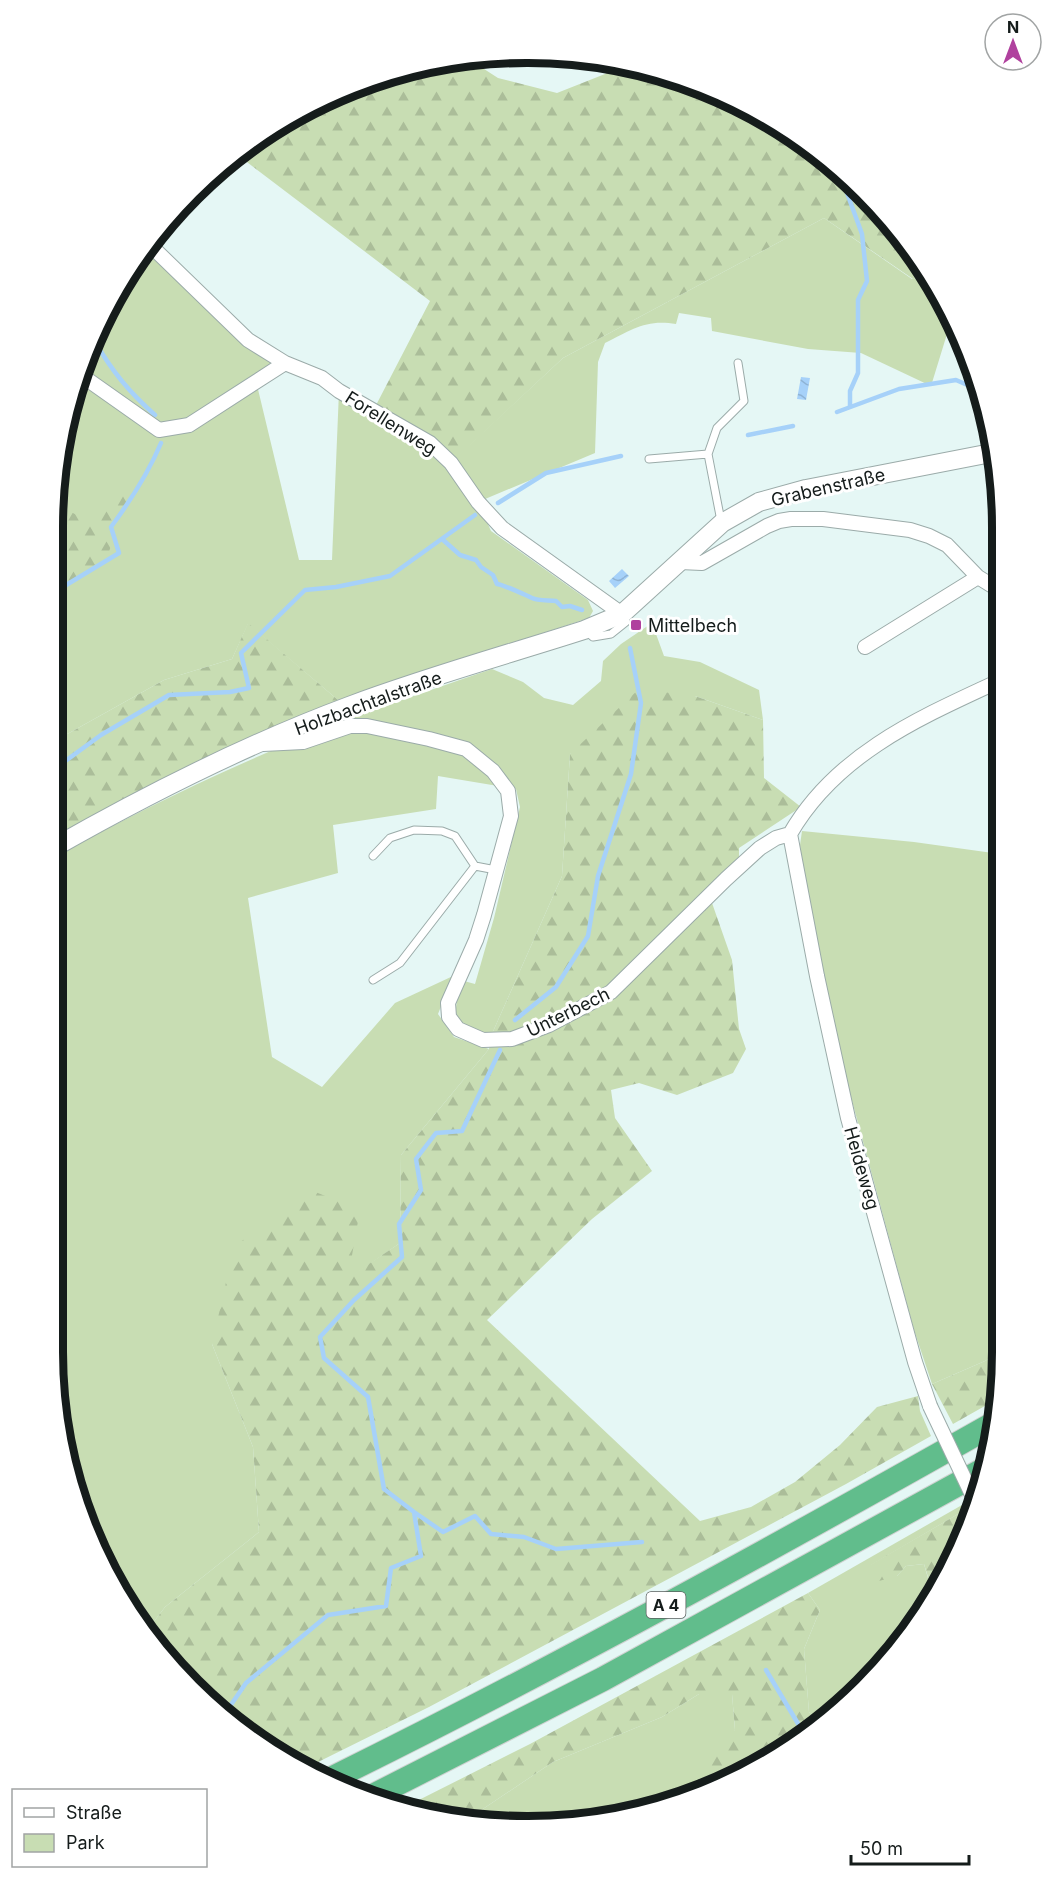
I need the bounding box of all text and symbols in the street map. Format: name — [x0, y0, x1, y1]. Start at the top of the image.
north arrow — [983, 12, 1043, 72]
text: N — [1007, 17, 1019, 37]
street label: Forellenweg — [342, 387, 440, 459]
street label: Grabenstraße — [769, 464, 887, 510]
place label: Mittelbech — [648, 615, 737, 636]
marker: Mittelbech — [629, 618, 643, 632]
street label: Holzbachtalstraße — [292, 667, 444, 739]
street label: Unterbech — [523, 983, 613, 1041]
street label: Heideweg — [840, 1124, 884, 1212]
road number: A 4 — [646, 1592, 686, 1618]
legend — [12, 1789, 207, 1867]
text: Straße — [66, 1802, 122, 1823]
scale bar — [851, 1828, 970, 1866]
text: Park — [66, 1832, 105, 1853]
text: 50 m — [860, 1838, 903, 1859]

